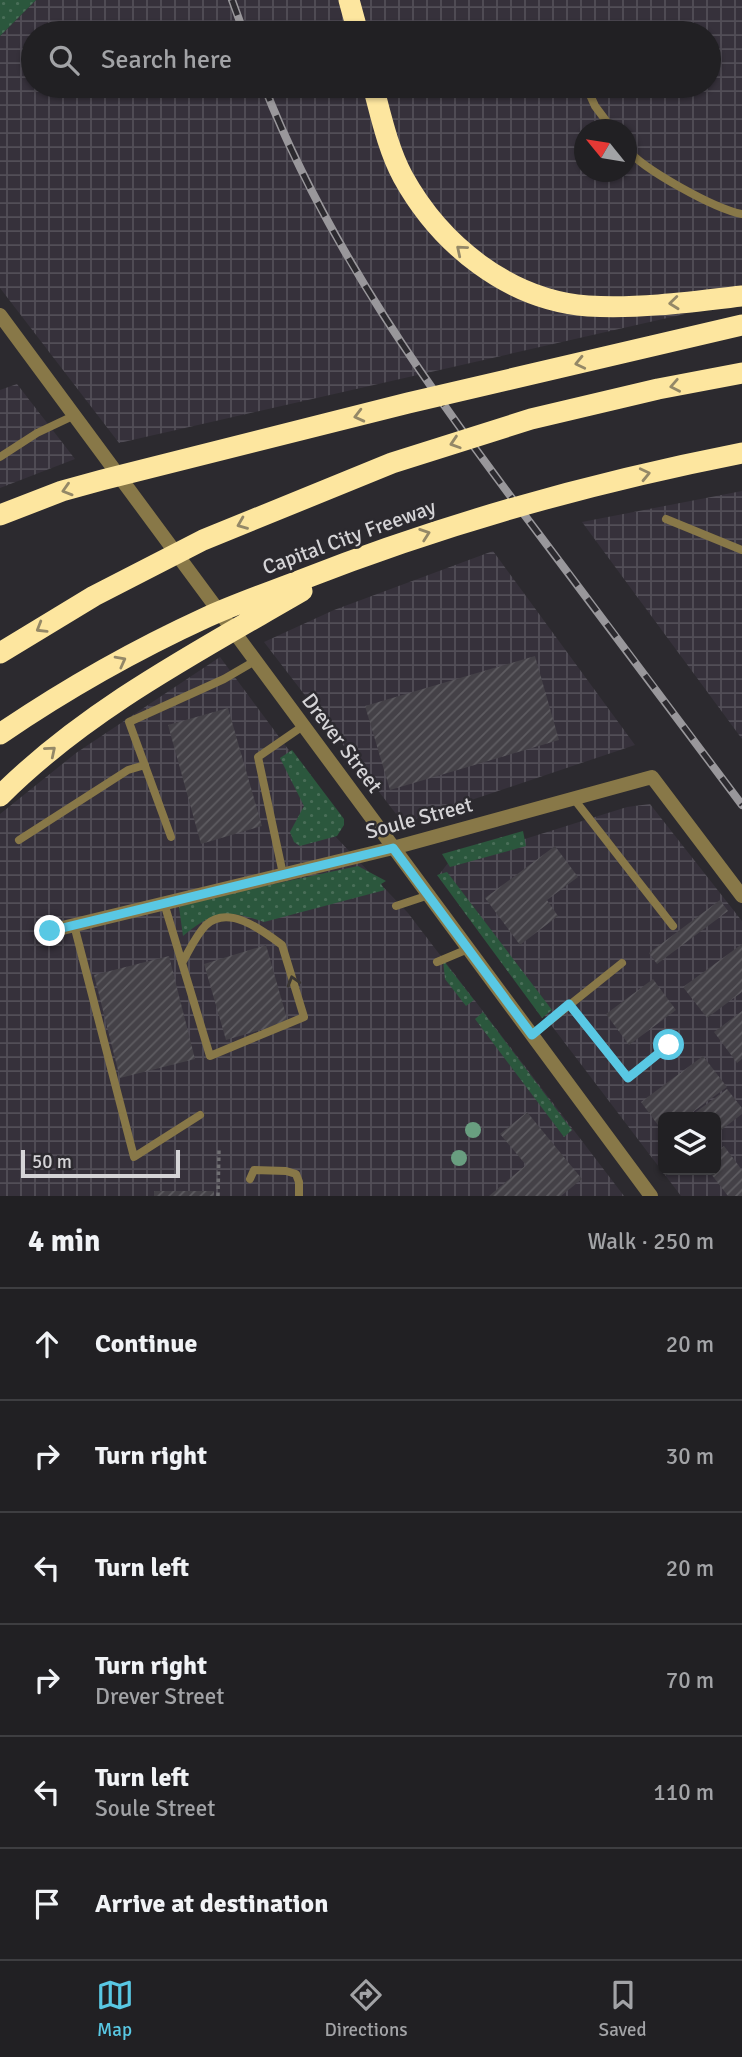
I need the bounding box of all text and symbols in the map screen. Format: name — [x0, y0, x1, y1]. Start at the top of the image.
search box — [21, 21, 721, 98]
icon: search — [45, 41, 83, 79]
text: Search here — [101, 44, 232, 76]
north arrow — [574, 119, 637, 182]
one-way arrow — [456, 246, 469, 258]
one-way arrow — [668, 295, 679, 310]
one-way arrow — [574, 355, 586, 369]
one-way arrow — [669, 378, 681, 393]
one-way arrow — [353, 408, 365, 422]
one-way arrow — [449, 435, 462, 449]
one-way arrow — [639, 468, 651, 482]
one-way arrow — [62, 482, 74, 496]
street label: Capital City Freeway — [259, 494, 439, 580]
one-way arrow — [237, 516, 250, 530]
one-way arrow — [419, 528, 431, 542]
one-way arrow — [35, 620, 48, 633]
one-way arrow — [114, 655, 127, 669]
street label: Drever Street — [296, 688, 388, 798]
one-way arrow — [42, 747, 55, 759]
street label: Soule Street — [363, 791, 475, 845]
route end — [34, 915, 65, 946]
one-way arrow — [286, 975, 301, 987]
route start — [653, 1029, 684, 1060]
map controls — [658, 1112, 721, 1175]
button: layers — [658, 1112, 721, 1175]
scale bar — [21, 1147, 180, 1179]
text: 50 m — [32, 1150, 72, 1174]
text: 4 min — [28, 1223, 100, 1260]
text: Walk · 250 m — [588, 1227, 714, 1256]
icon: ahead — [28, 1325, 66, 1363]
text: Continue — [95, 1328, 197, 1360]
text: 20 m — [666, 1330, 714, 1359]
icon: right — [28, 1437, 66, 1475]
text: Turn right — [95, 1440, 207, 1472]
text: 30 m — [666, 1442, 714, 1471]
icon: left — [28, 1549, 66, 1587]
text: Turn left — [95, 1552, 189, 1584]
text: 20 m — [666, 1554, 714, 1583]
text: Turn right — [95, 1650, 207, 1682]
icon: right — [28, 1661, 66, 1699]
text: 70 m — [666, 1666, 714, 1695]
text: Drever Street — [95, 1682, 224, 1711]
text: Turn left — [95, 1762, 189, 1794]
icon: left — [28, 1773, 66, 1811]
text: 110 m — [653, 1778, 714, 1807]
text: Soule Street — [95, 1794, 215, 1823]
icon: arrive — [28, 1885, 66, 1923]
text: Arrive at destination — [95, 1888, 328, 1920]
tab: Map — [96, 1976, 134, 2042]
tab: Directions — [325, 1976, 408, 2042]
tab: Saved — [599, 1976, 646, 2042]

